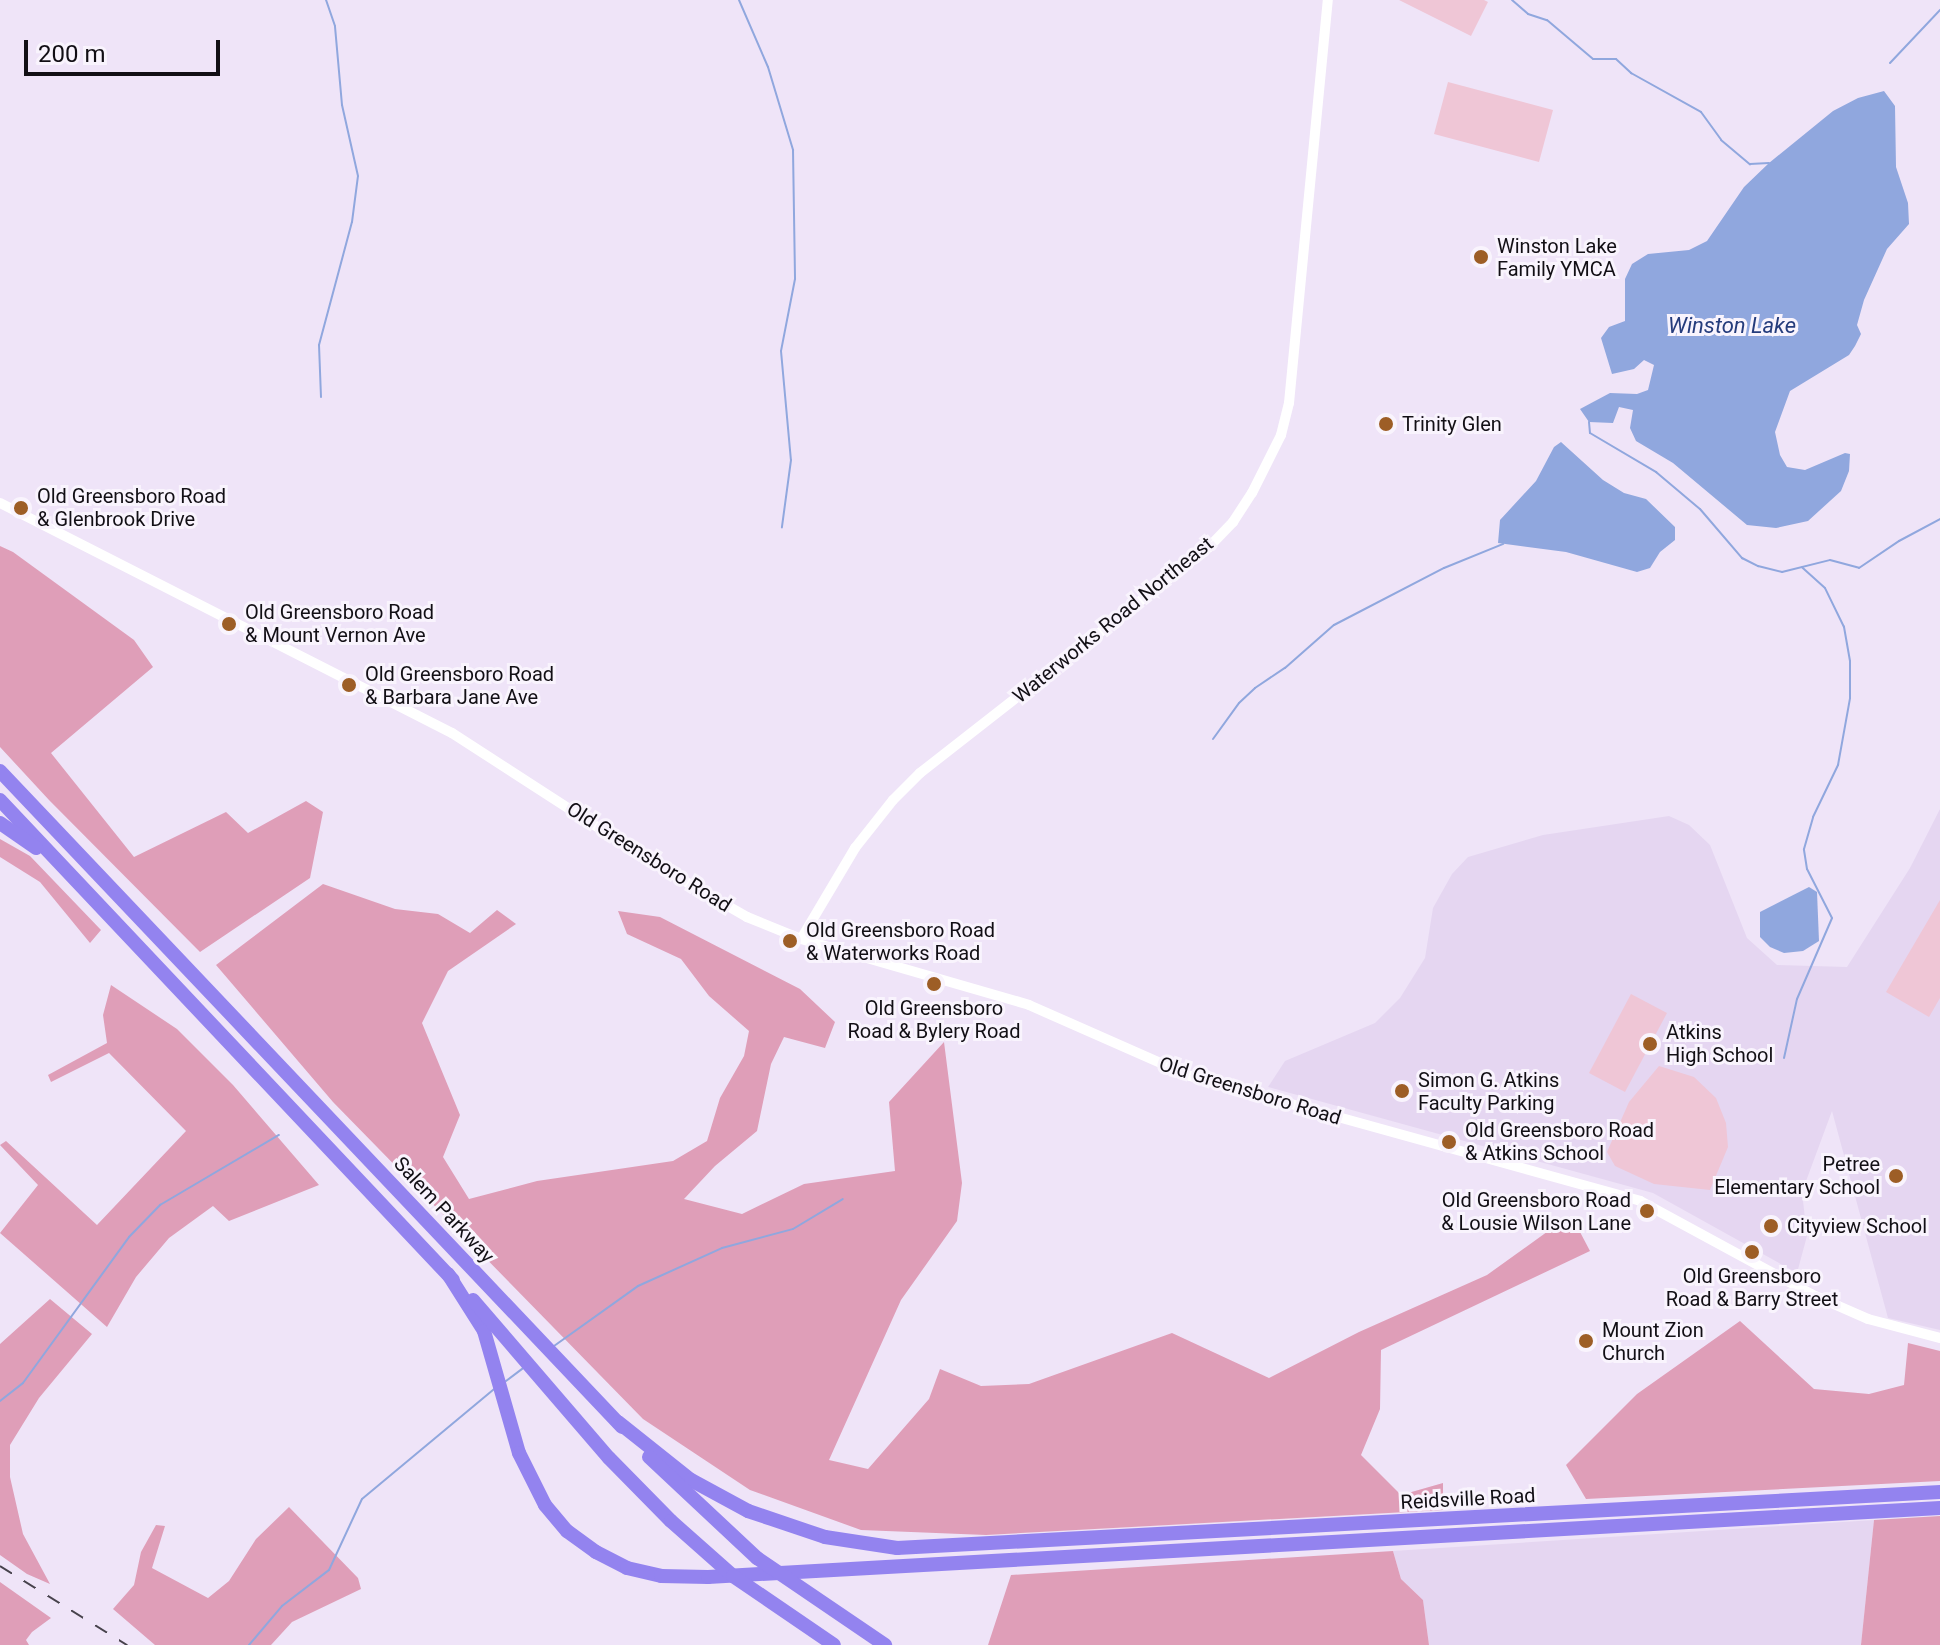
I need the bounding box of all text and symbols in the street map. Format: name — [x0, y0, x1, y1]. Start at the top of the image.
scale bar — [28, 24, 224, 74]
text: 200 m — [38, 40, 105, 68]
place label: Winston Lake Family YMCA — [1497, 234, 1617, 281]
marker: Winston Lake Family YMCA — [1472, 248, 1490, 266]
water label: Winston Lake — [1668, 313, 1796, 339]
place label: Trinity Glen — [1402, 412, 1502, 436]
marker: Trinity Glen — [1377, 415, 1395, 433]
place label: Old Greensboro Road & Glenbrook Drive — [37, 484, 226, 531]
marker: Old Greensboro Road & Glenbrook Drive — [12, 499, 30, 517]
street label: Waterworks Road Northeast — [1008, 532, 1218, 708]
place label: Old Greensboro Road & Mount Vernon Ave — [245, 600, 434, 647]
marker: Old Greensboro Road & Mount Vernon Ave — [220, 615, 238, 633]
place label: Old Greensboro Road & Barbara Jane Ave — [365, 662, 554, 709]
marker: Old Greensboro Road & Barbara Jane Ave — [340, 676, 358, 694]
street label: Old Greensboro Road — [562, 797, 736, 917]
place label: Old Greensboro Road & Waterworks Road — [806, 918, 995, 965]
marker: Old Greensboro Road & Waterworks Road — [781, 932, 799, 950]
marker: Old Greensboro Road & Bylery Road — [925, 975, 943, 993]
place label: Old Greensboro Road & Bylery Road — [848, 996, 1020, 1043]
place label: Atkins High School — [1666, 1020, 1773, 1067]
marker: Atkins High School — [1641, 1035, 1659, 1053]
street label: Old Greensboro Road — [1156, 1052, 1344, 1130]
place label: Simon G. Atkins Faculty Parking — [1418, 1068, 1559, 1115]
marker: Simon G. Atkins Faculty Parking — [1393, 1082, 1411, 1100]
place label: Old Greensboro Road & Atkins School — [1465, 1118, 1654, 1165]
marker: Old Greensboro Road & Atkins School — [1440, 1133, 1458, 1151]
street label: Salem Parkway — [389, 1152, 499, 1268]
place label: Petree Elementary School — [1714, 1152, 1880, 1199]
marker: Petree Elementary School — [1887, 1167, 1905, 1185]
place label: Old Greensboro Road & Lousie Wilson Lane — [1441, 1188, 1631, 1235]
marker: Old Greensboro Road & Lousie Wilson Lane — [1638, 1202, 1656, 1220]
place label: Cityview School — [1787, 1214, 1927, 1238]
marker: Cityview School — [1762, 1217, 1780, 1235]
marker: Old Greensboro Road & Barry Street — [1743, 1243, 1761, 1261]
place label: Old Greensboro Road & Barry Street — [1666, 1264, 1838, 1311]
place label: Mount Zion Church — [1602, 1318, 1704, 1365]
marker: Mount Zion Church — [1577, 1332, 1595, 1350]
street label: Reidsville Road — [1400, 1483, 1536, 1515]

